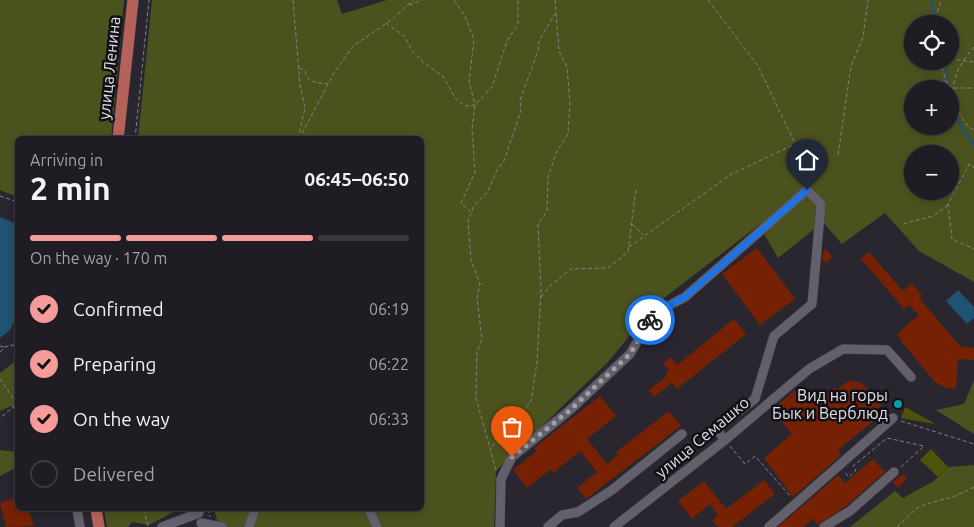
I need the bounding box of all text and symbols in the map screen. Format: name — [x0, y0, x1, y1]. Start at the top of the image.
street label: улица Ленина — [95, 15, 123, 121]
map controls — [904, 15, 959, 200]
button: locate — [904, 15, 959, 70]
button: + — [904, 80, 959, 135]
pin — [786, 139, 828, 190]
button: − — [904, 145, 959, 200]
icon: home — [793, 146, 821, 174]
text: Arriving in — [30, 151, 103, 169]
text: 06:45–06:50 — [304, 168, 409, 190]
text: 2 min — [30, 170, 111, 206]
text: On the way · 170 m — [30, 249, 167, 267]
icon: check — [30, 295, 58, 323]
courier — [625, 295, 675, 345]
text: Confirmed — [73, 298, 164, 320]
text: 06:19 — [369, 300, 409, 318]
icon: bike — [636, 306, 664, 334]
icon: check — [30, 350, 58, 378]
text: Preparing — [73, 353, 157, 375]
text: 06:22 — [369, 355, 409, 373]
place label: Вид на горы Бык и Верблюд — [772, 386, 888, 422]
street label: улица Семашко — [652, 393, 752, 481]
marker: Вид на горы Бык и Верблюд — [892, 398, 904, 410]
icon: check — [30, 405, 58, 433]
pin — [491, 406, 533, 457]
text: On the way — [73, 408, 170, 430]
text: 06:33 — [369, 410, 409, 428]
icon: bag — [498, 413, 526, 441]
text: Delivered — [73, 463, 155, 485]

